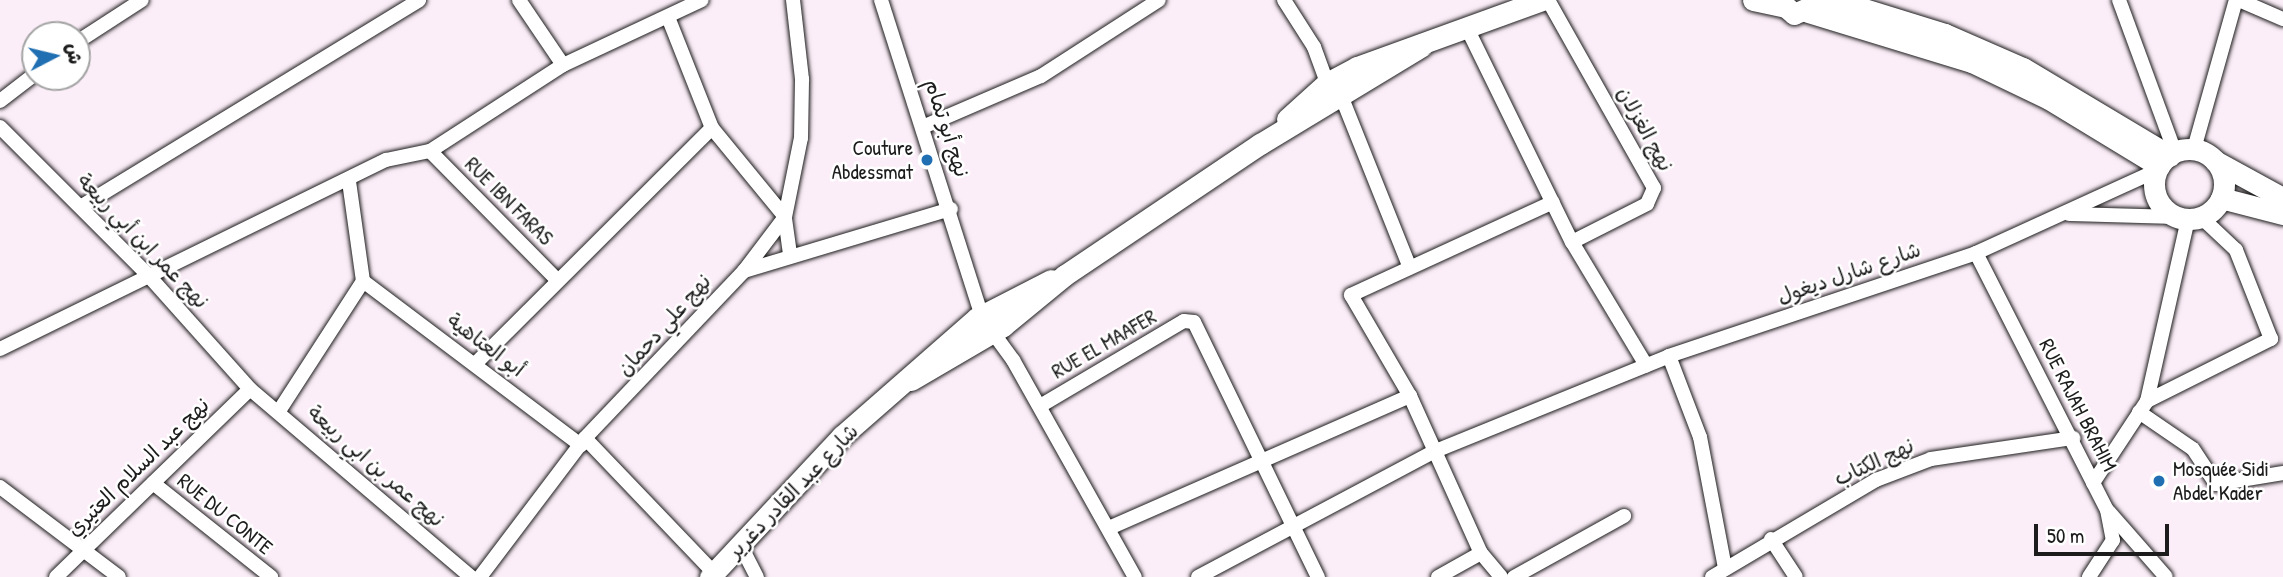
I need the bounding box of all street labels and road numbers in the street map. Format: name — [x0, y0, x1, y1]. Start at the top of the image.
street label: نهج أبو تمام — [919, 76, 975, 180]
street label: نهج الغزلان — [1611, 82, 1679, 176]
street label: RUE IBN FARAS — [460, 152, 558, 250]
street label: نهج عمر ابن أبي ربيعة — [72, 168, 214, 314]
street label: شارع شارل ديغول — [1774, 237, 1924, 309]
street label: نهج علي دحمان — [612, 269, 716, 381]
street label: RUE EL MAAFER — [1047, 304, 1161, 384]
street label: أبو العتاهية — [442, 308, 530, 382]
street label: RUE RAJAH BRAHIM — [2034, 335, 2122, 475]
street label: نهج عبد السلام العتيري — [61, 392, 215, 542]
street label: نهج عمر بن ابي ربيعة — [303, 400, 449, 532]
street label: شارع عبد القادر دغرير — [723, 419, 863, 563]
street label: نهج الكتاب — [1830, 433, 1918, 491]
street label: RUE DU CONTE — [172, 468, 278, 560]

